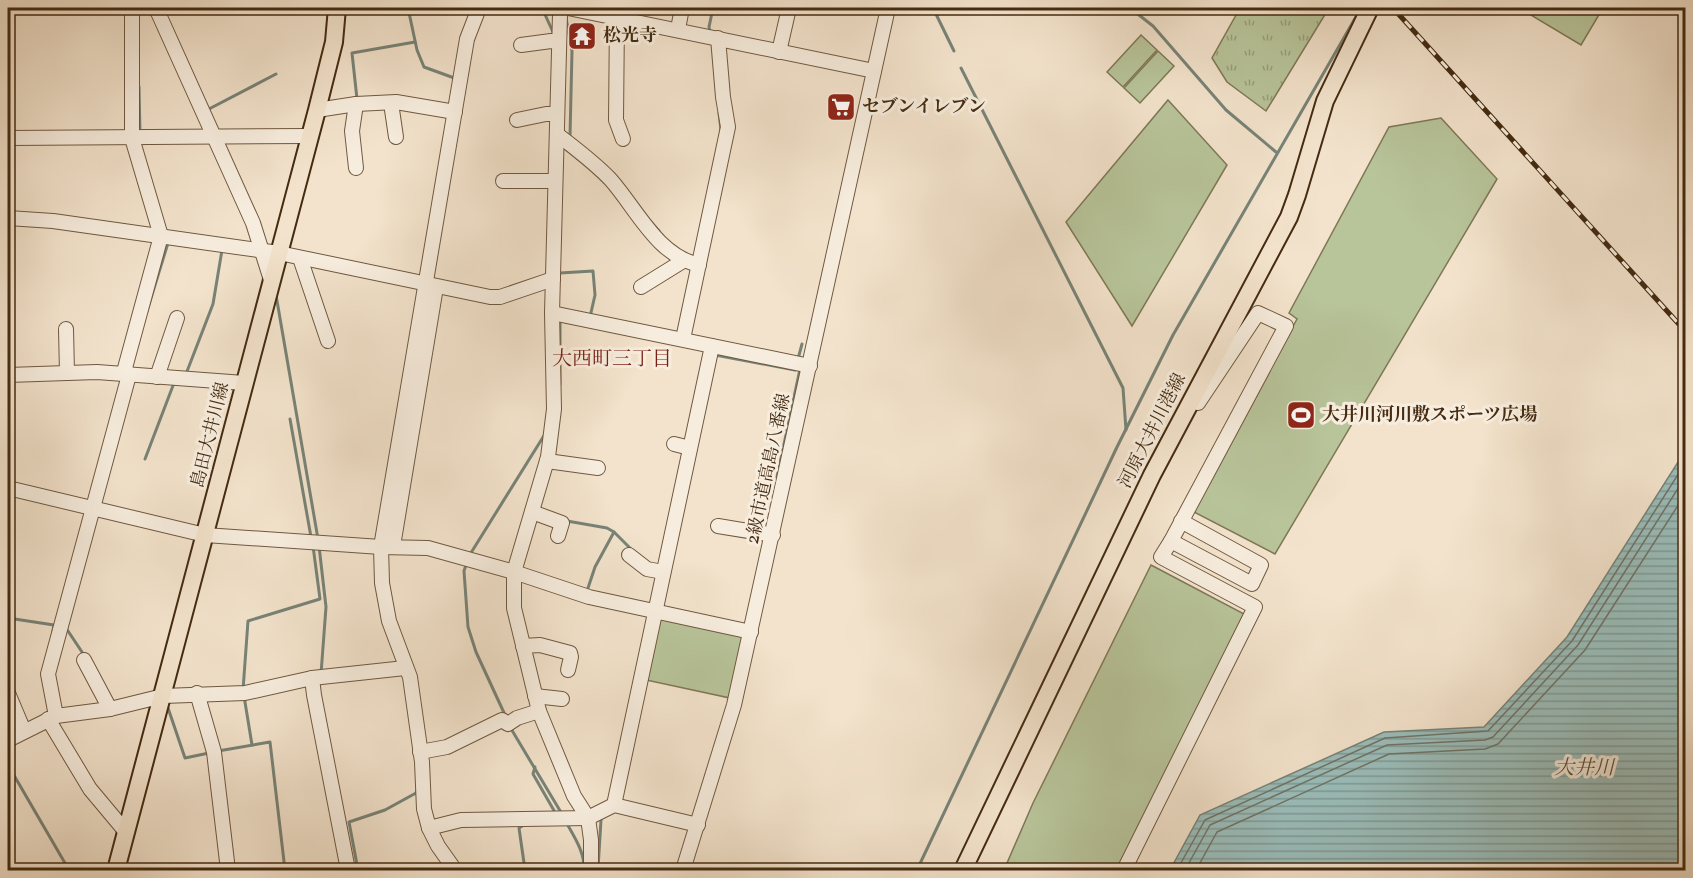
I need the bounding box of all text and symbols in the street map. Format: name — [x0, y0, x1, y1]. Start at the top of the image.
temple icon: 松光寺 — [566, 20, 598, 52]
place label: 松光寺 — [603, 24, 657, 49]
supermarket icon: セブンイレブン — [825, 91, 857, 123]
place label: セブンイレブン — [862, 95, 986, 120]
district label: 大西町三丁目 — [552, 346, 672, 374]
street label: 河原大井川港線 — [1113, 369, 1193, 493]
street label: 島田大井川線 — [186, 380, 236, 490]
street label: 2級市道高島八番線 — [741, 391, 797, 547]
sports icon: 大井川河川敷スポーツ広場 — [1285, 399, 1317, 431]
place label: 大井川河川敷スポーツ広場 — [1322, 403, 1537, 428]
water label: 大井川 — [1554, 755, 1616, 783]

